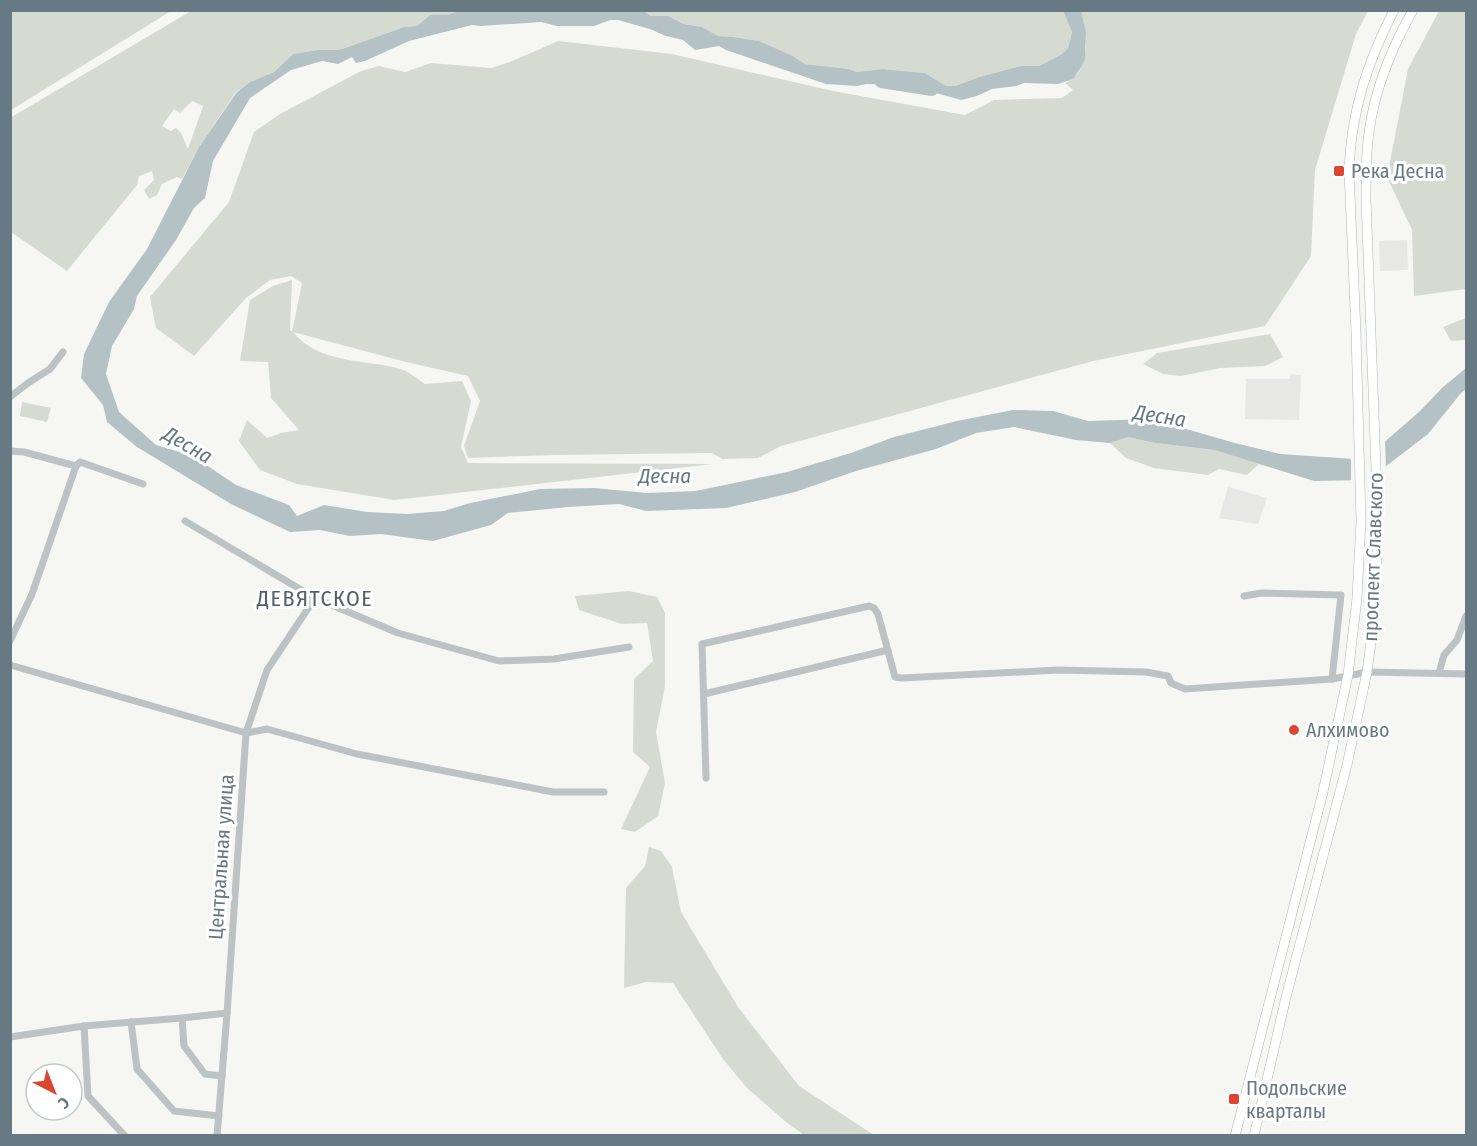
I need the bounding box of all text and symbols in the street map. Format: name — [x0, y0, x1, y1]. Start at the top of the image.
place label: Река Десна — [1351, 159, 1444, 183]
marker: Река Десна — [1332, 164, 1346, 178]
water label: Десна — [1130, 399, 1188, 433]
water label: Десна — [157, 420, 217, 469]
water label: Десна — [637, 463, 691, 489]
street label: проспект Славского — [1358, 472, 1388, 642]
district label: ДЕВЯТСКОЕ — [256, 585, 373, 612]
place label: Алхимово — [1306, 718, 1389, 742]
marker: Алхимово — [1287, 723, 1301, 737]
street label: Центральная улица — [203, 774, 239, 940]
north arrow — [24, 1062, 84, 1122]
place label: Подольские кварталы — [1246, 1076, 1347, 1123]
marker: Подольские кварталы — [1227, 1092, 1241, 1106]
text: С — [54, 1093, 73, 1113]

